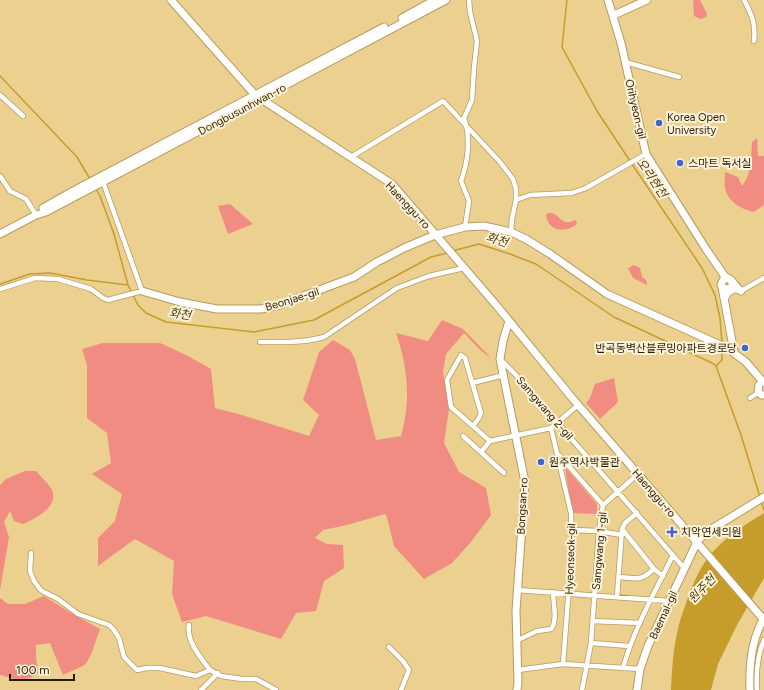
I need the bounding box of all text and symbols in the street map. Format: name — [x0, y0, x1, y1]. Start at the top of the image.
street label: Orihyeon-gil — [622, 78, 649, 140]
street label: Dongbusunhwan-ro — [196, 81, 288, 138]
place label: Korea Open University — [667, 111, 725, 137]
marker: Korea Open University — [654, 118, 664, 128]
water label: 오리현천 — [634, 156, 671, 202]
place label: 스마트 독서실 — [688, 157, 751, 170]
marker: 스마트 독서실 — [675, 158, 685, 168]
street label: Haenggu-ro — [383, 179, 433, 232]
water label: 화천 — [484, 230, 511, 250]
street label: Beonjae-gil — [264, 285, 321, 314]
water label: 화천 — [168, 305, 194, 323]
place label: 반곡동벽산블루밍아파트경로당 — [595, 342, 737, 355]
marker: 반곡동벽산블루밍아파트경로당 — [740, 343, 750, 353]
street label: Samgwang 2-gil — [514, 374, 576, 443]
place label: 원주역사박물관 — [549, 456, 620, 469]
marker: 원주역사박물관 — [536, 457, 546, 467]
street label: Haenggu-ro — [629, 467, 678, 520]
street label: Bongsan-ro — [515, 477, 530, 535]
street label: Samgwang 1-gil — [590, 512, 609, 591]
street label: Hyeonseok-gil — [563, 523, 578, 595]
marker: 치악연세의원 — [666, 526, 678, 538]
place label: 치악연세의원 — [681, 526, 742, 539]
water label: 원주천 — [685, 571, 720, 606]
street label: Baemal-gil — [647, 589, 680, 641]
scale bar — [10, 656, 74, 682]
text: 100 m — [16, 663, 50, 677]

